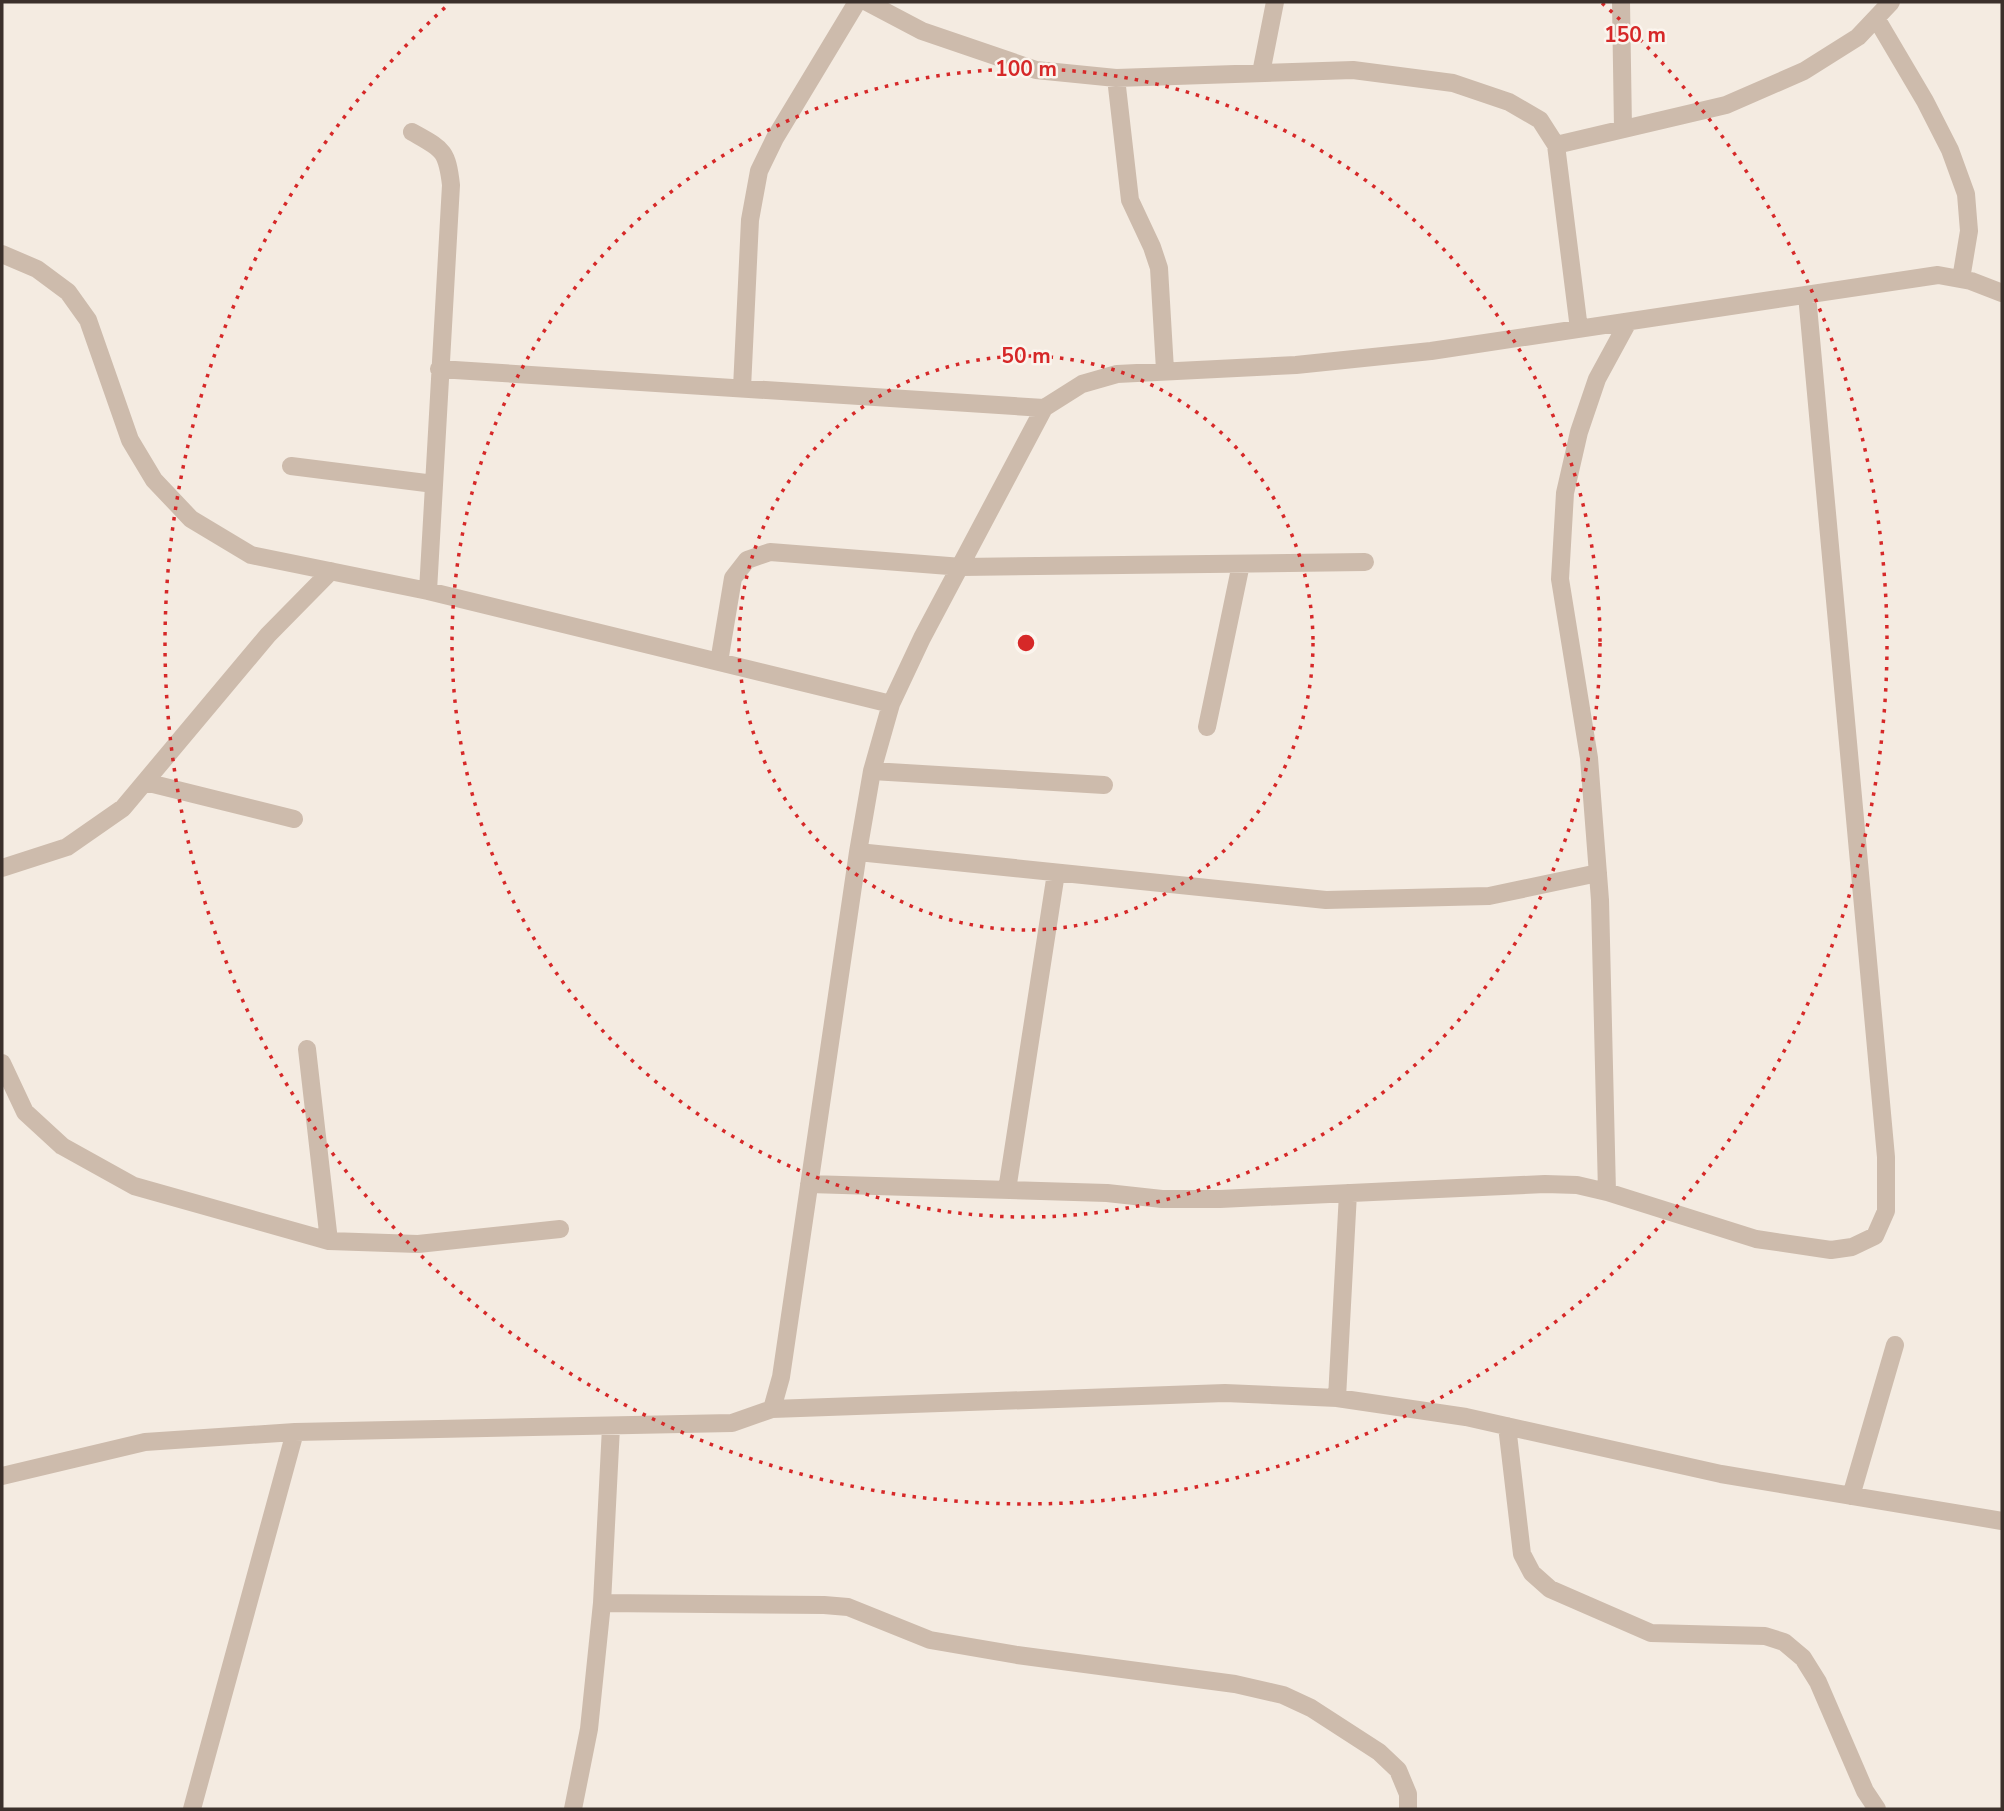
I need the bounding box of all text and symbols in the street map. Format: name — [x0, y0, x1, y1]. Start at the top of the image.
text: 150 m — [1604, 21, 1666, 49]
text: 100 m — [995, 55, 1057, 83]
text: 50 m — [1001, 342, 1051, 370]
centre of rings — [1014, 631, 1038, 655]

